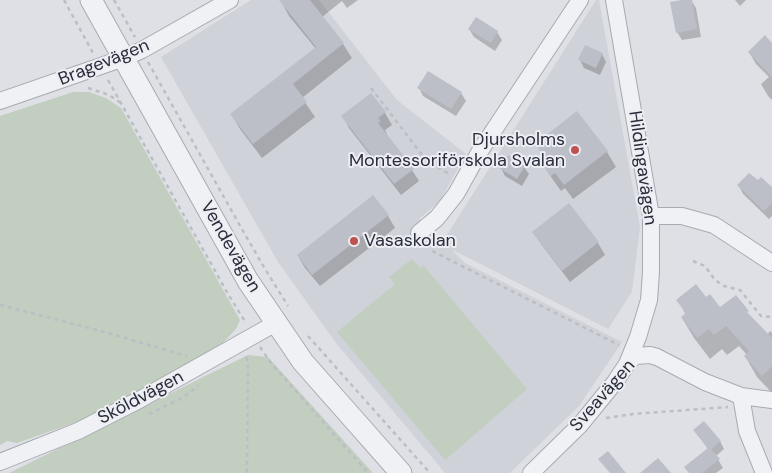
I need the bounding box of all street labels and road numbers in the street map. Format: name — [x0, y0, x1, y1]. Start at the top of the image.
street label: Bragevägen — [55, 35, 153, 91]
street label: Hildingavägen — [623, 110, 661, 226]
street label: Vendevägen — [195, 198, 265, 296]
street label: Sveavägen — [566, 356, 640, 436]
street label: Sköldvägen — [94, 366, 188, 430]

